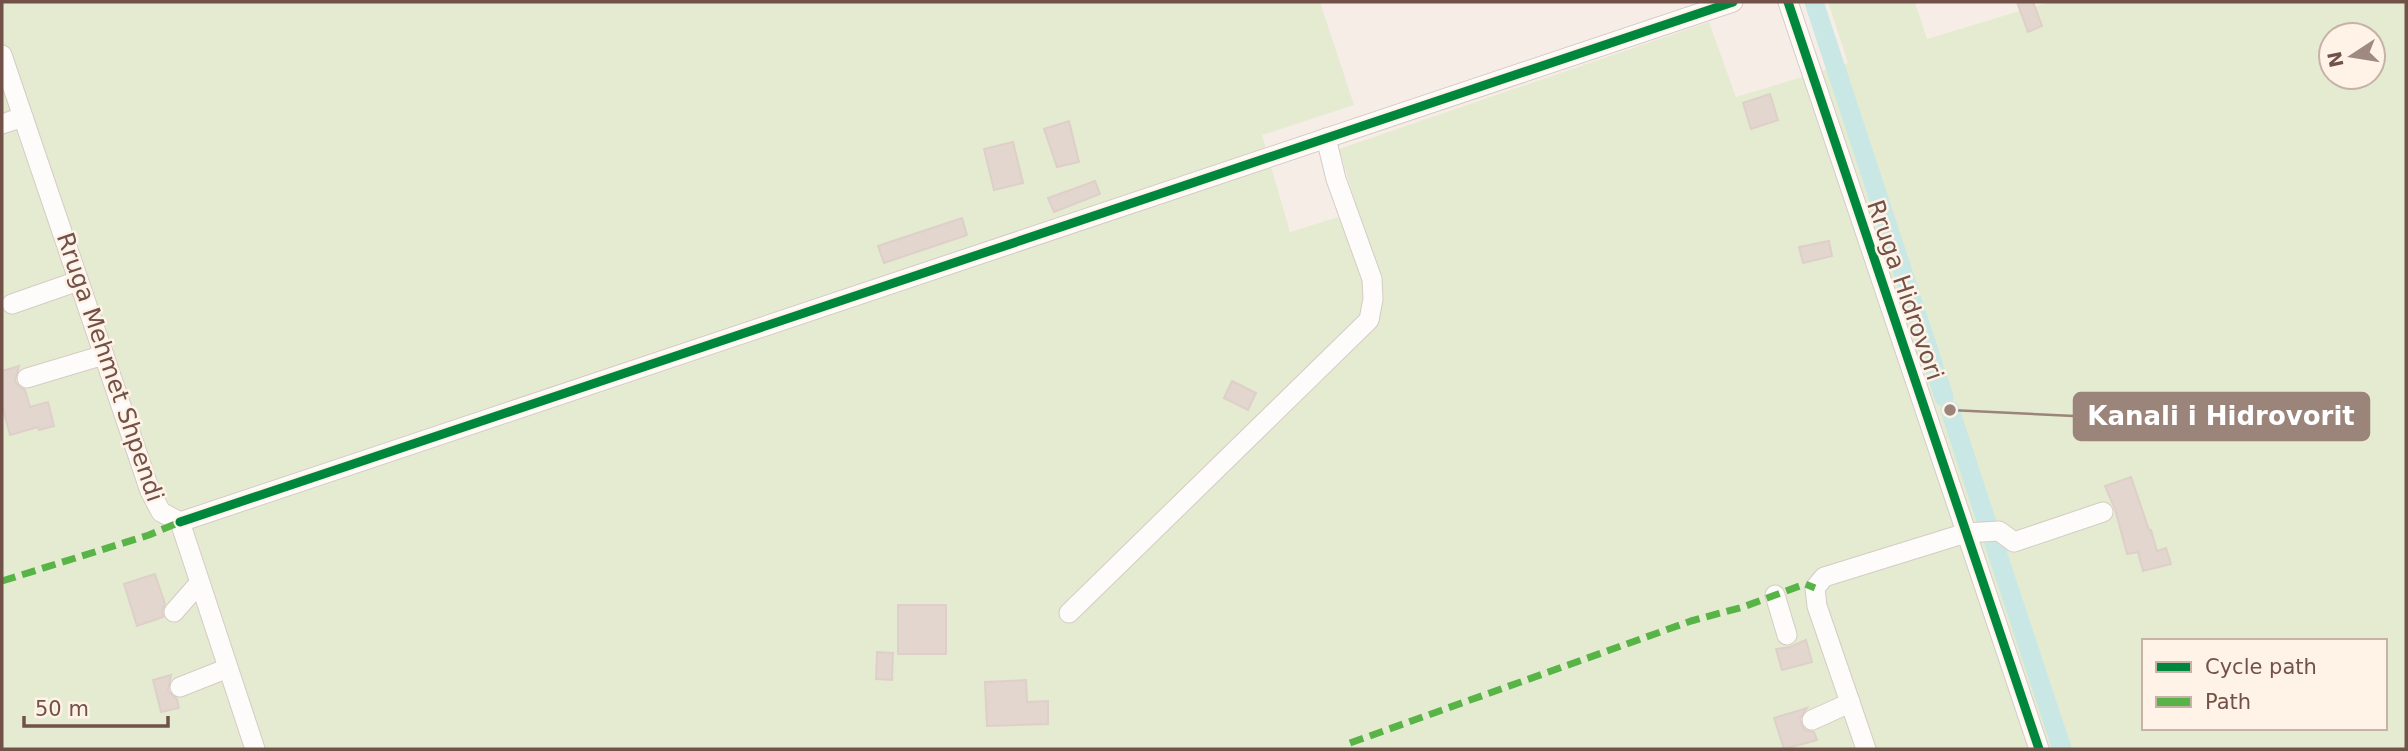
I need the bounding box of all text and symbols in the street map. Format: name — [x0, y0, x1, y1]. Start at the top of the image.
north arrow — [2317, 21, 2387, 91]
text: N — [2323, 49, 2348, 70]
street label: Rruga Hidrovori — [1861, 196, 1949, 384]
street label: Rruga Mehmet Shpendi — [51, 229, 169, 505]
callout: Kanali i Hidrovorit — [2074, 393, 2369, 440]
text: Kanali i Hidrovorit — [2087, 401, 2355, 431]
legend — [2142, 639, 2387, 730]
text: Cycle path — [2205, 655, 2317, 679]
scale bar — [24, 684, 168, 728]
text: Path — [2205, 690, 2251, 714]
text: 50 m — [35, 697, 89, 721]

